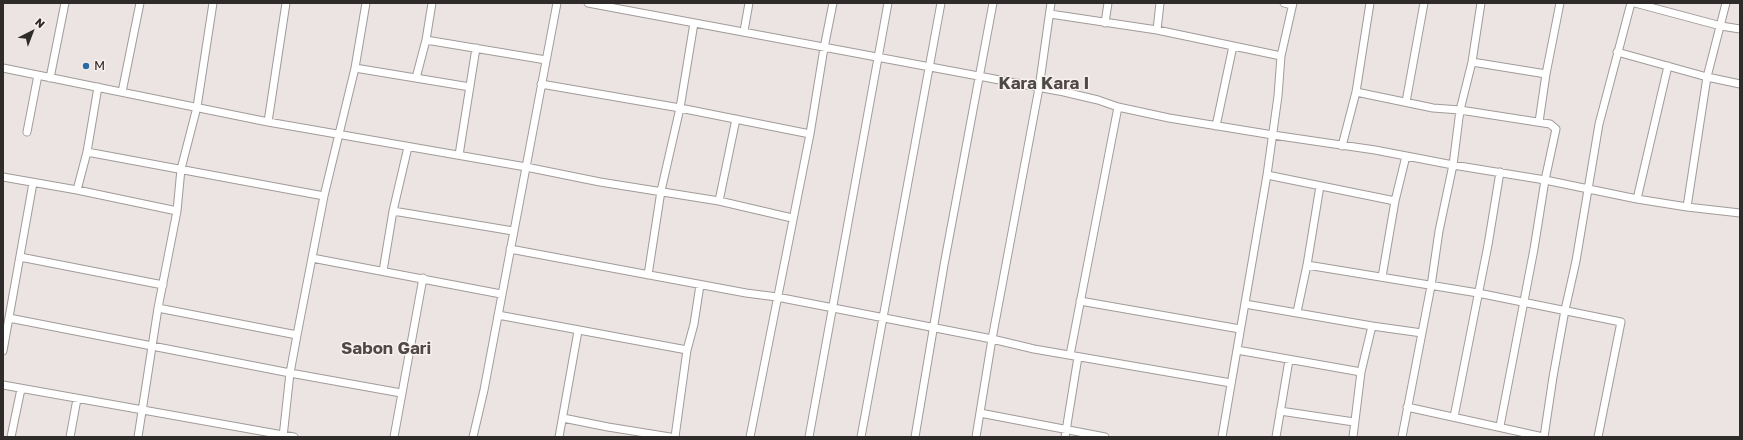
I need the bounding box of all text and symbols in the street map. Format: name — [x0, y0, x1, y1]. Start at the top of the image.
north arrow — [12, 12, 52, 52]
text: N — [33, 15, 48, 30]
place label: M — [94, 58, 105, 74]
marker: M — [81, 61, 91, 71]
district label: Kara Kara I — [999, 74, 1089, 94]
district label: Sabon Gari — [341, 339, 431, 359]

